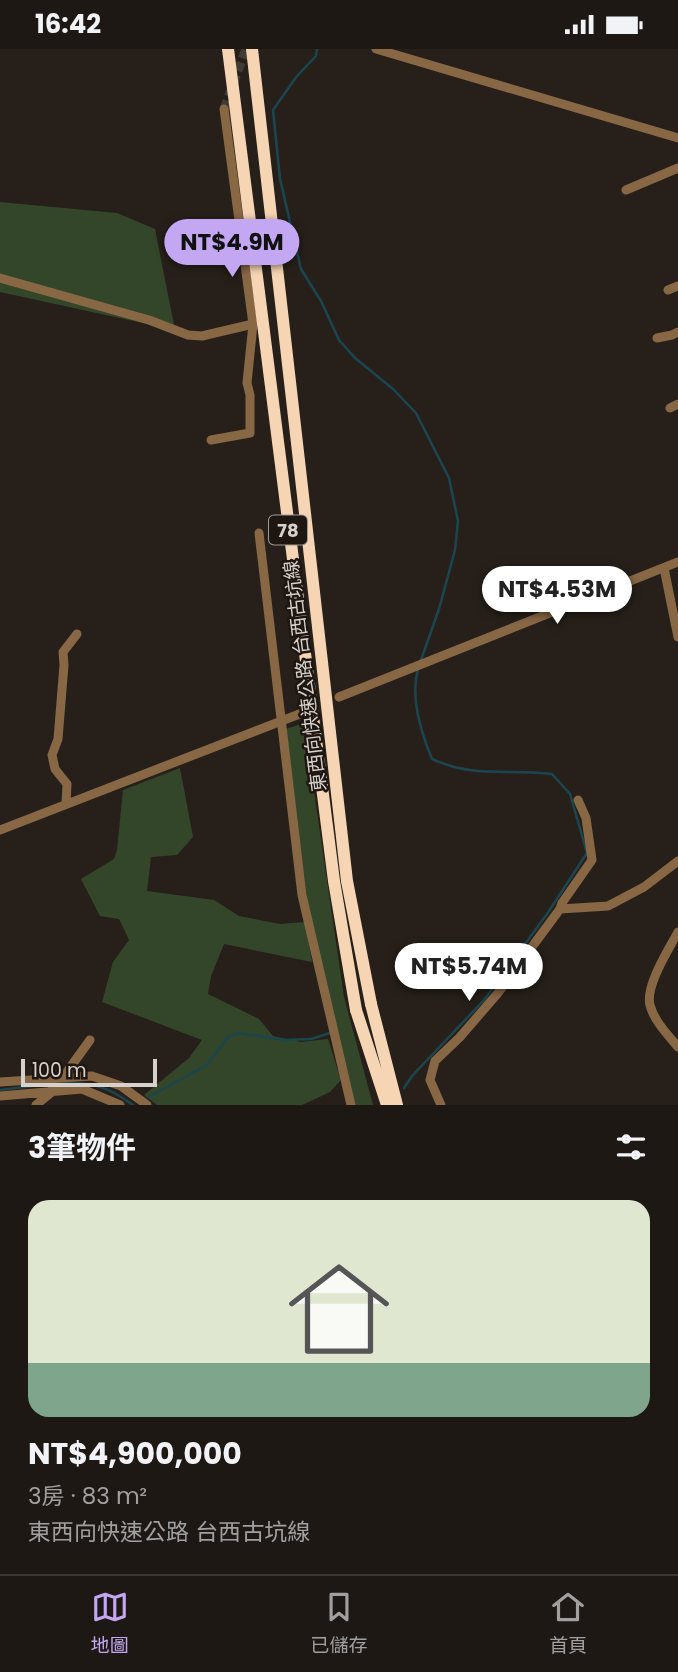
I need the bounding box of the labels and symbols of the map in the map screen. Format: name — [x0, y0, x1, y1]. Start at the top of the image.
pin: NT$4.9M — [167, 219, 297, 279]
road number: 78 — [269, 515, 307, 544]
street label: 東西向快速公路 台西古坑線 — [277, 559, 333, 793]
pin: NT$4.53M — [485, 567, 629, 626]
pin: NT$5.74M — [397, 943, 541, 1003]
scale bar — [21, 1056, 158, 1088]

